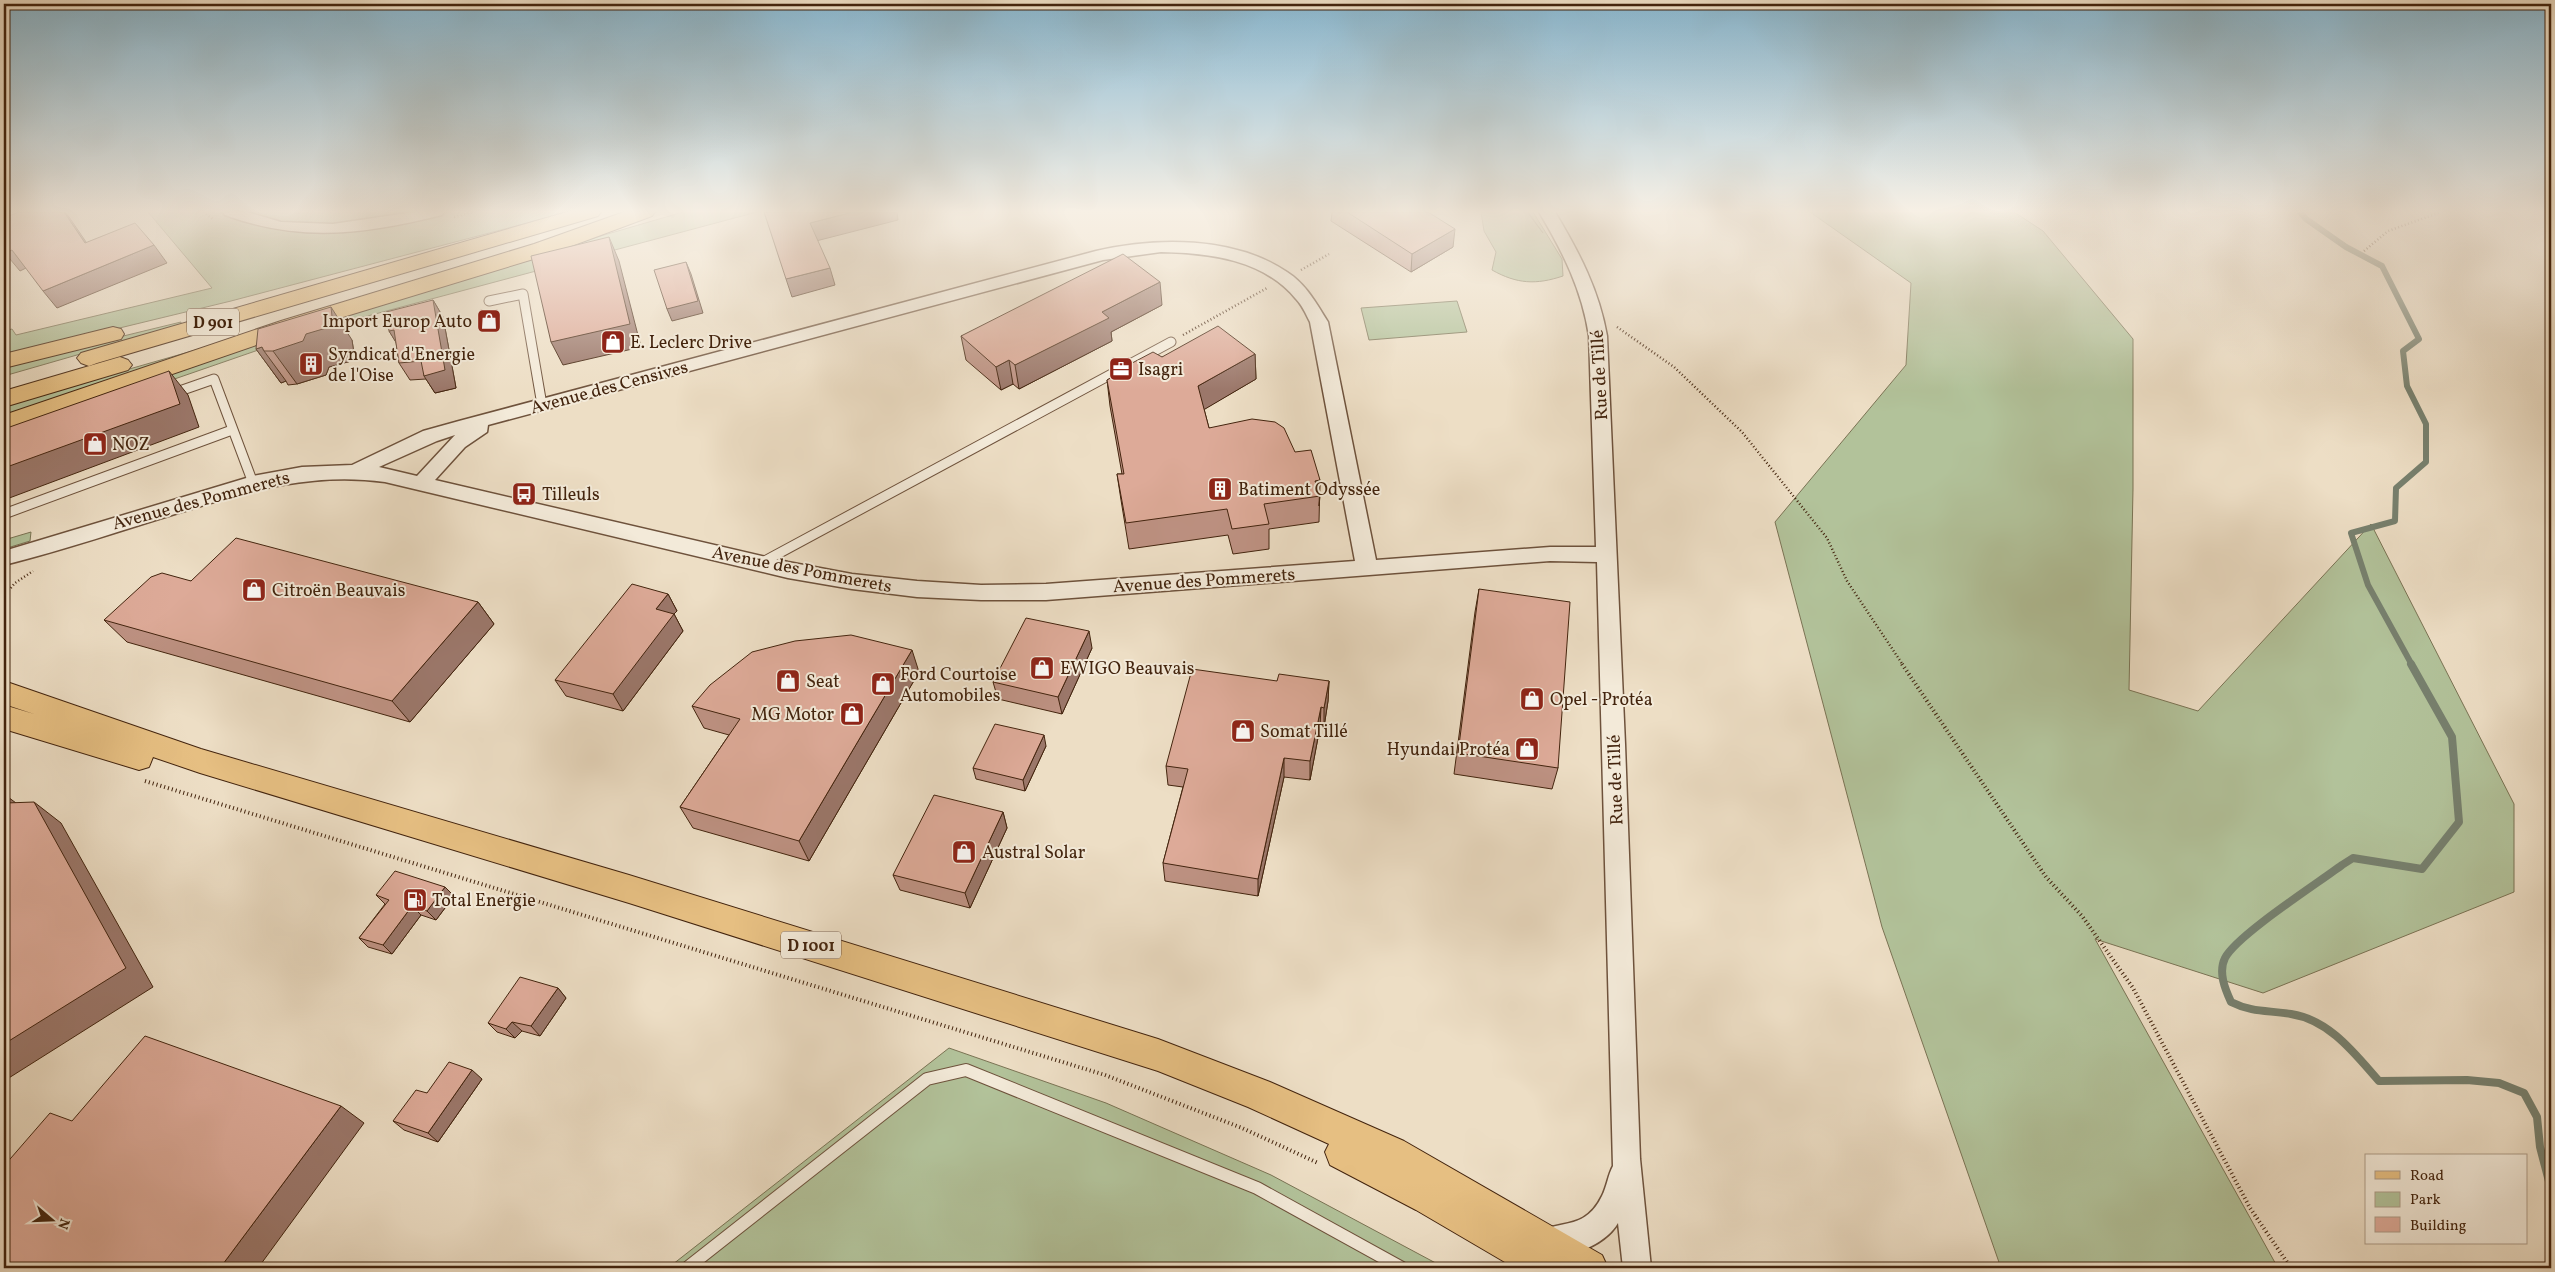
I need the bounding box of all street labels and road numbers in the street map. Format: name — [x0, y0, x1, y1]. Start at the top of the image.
road number: D 901 — [187, 308, 239, 336]
street label: Rue de Tillé — [1586, 329, 1615, 421]
street label: Avenue des Censives — [528, 355, 691, 422]
street label: Avenue des Pommerets — [110, 466, 293, 537]
street label: Avenue des Pommerets — [710, 541, 894, 600]
street label: Avenue des Pommerets — [1112, 563, 1296, 600]
street label: Rue de Tillé — [1602, 734, 1631, 826]
road number: D 1001 — [781, 932, 841, 958]

